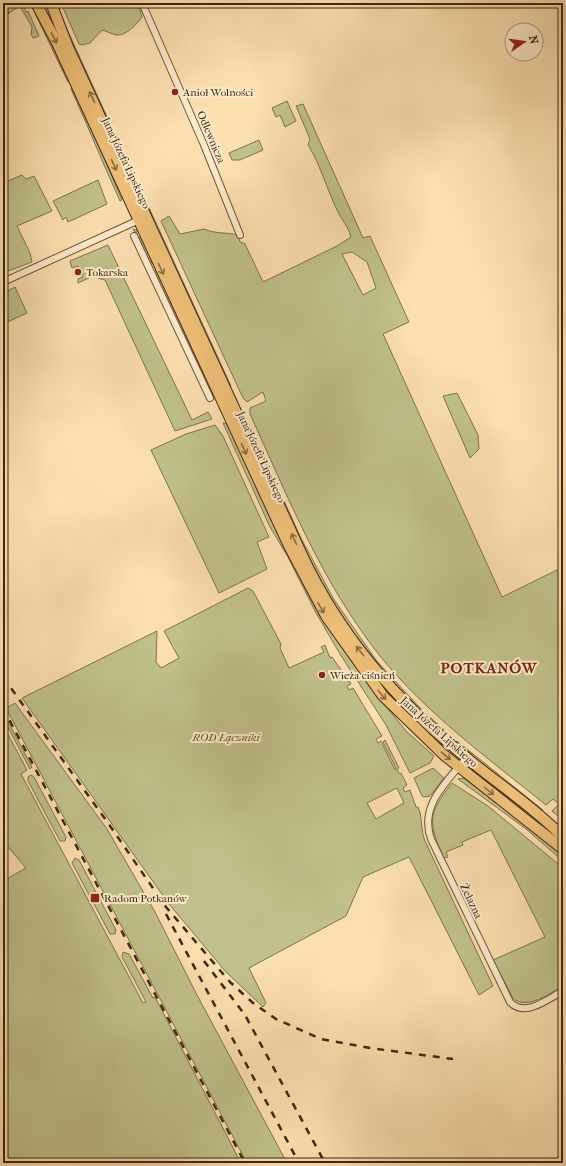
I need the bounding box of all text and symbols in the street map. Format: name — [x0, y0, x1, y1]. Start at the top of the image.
north arrow — [504, 22, 544, 62]
one-way arrow — [51, 31, 59, 43]
text: N — [526, 34, 541, 46]
place label: Anioł Wolności — [182, 86, 254, 99]
marker: Anioł Wolności — [170, 87, 180, 97]
one-way arrow — [88, 92, 95, 104]
street label: Odlewnicza — [194, 109, 228, 166]
street label: Jana Józefa Lipskiego — [99, 114, 153, 211]
one-way arrow — [110, 159, 118, 171]
one-way arrow — [158, 262, 165, 274]
place label: Tokarska — [86, 266, 129, 279]
marker: Tokarska — [73, 267, 83, 277]
street label: Jana Józefa Lipskiego — [234, 408, 288, 505]
one-way arrow — [241, 443, 248, 455]
one-way arrow — [290, 533, 298, 545]
one-way arrow — [318, 602, 326, 614]
one-way arrow — [355, 645, 364, 656]
district label: POTKANÓW — [440, 659, 538, 677]
place label: Wieża ciśnień — [329, 669, 396, 682]
marker: Wieża ciśnień — [317, 670, 327, 680]
one-way arrow — [377, 689, 386, 699]
street label: Jana Józefa Lipskiego — [397, 693, 481, 770]
park label: ROD Łączniki — [191, 731, 261, 744]
one-way arrow — [440, 752, 451, 761]
one-way arrow — [484, 787, 494, 796]
street label: Żelazna — [457, 881, 485, 921]
marker: Radom Potkanów — [89, 892, 101, 904]
place label: Radom Potkanów — [104, 892, 187, 905]

